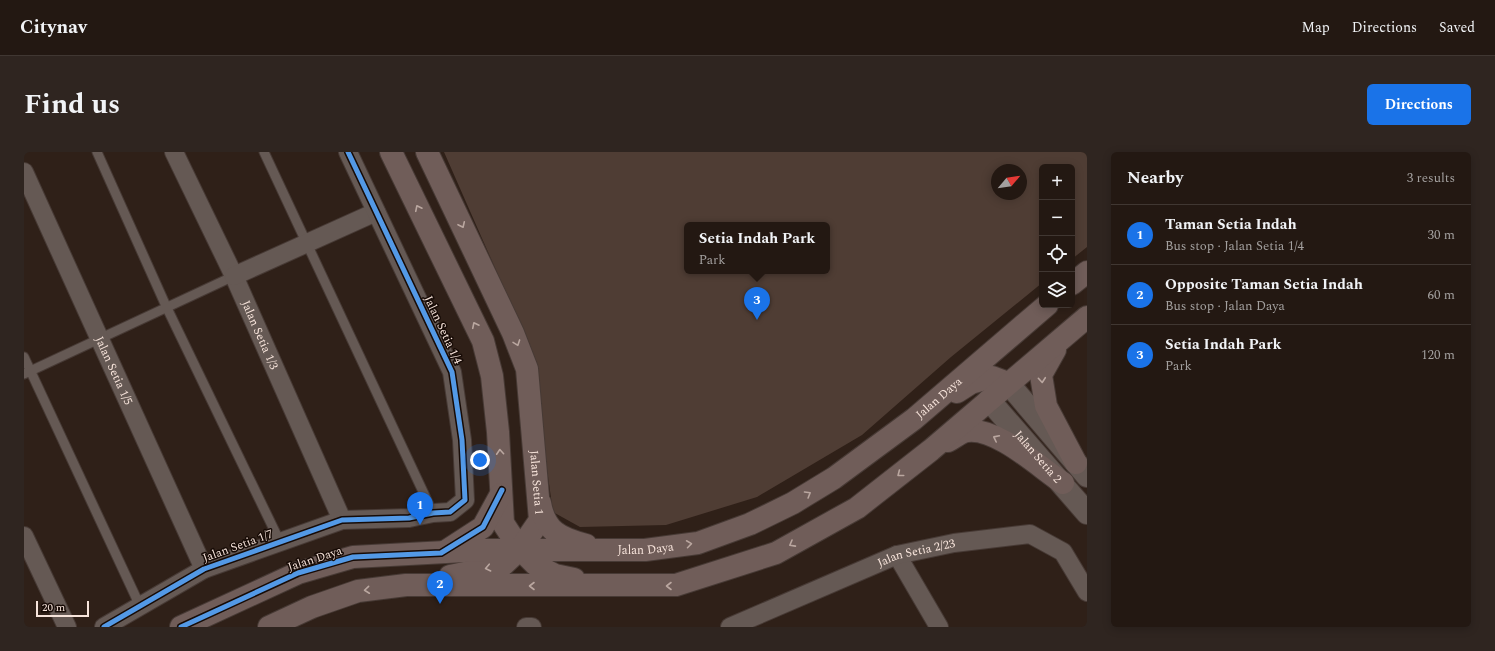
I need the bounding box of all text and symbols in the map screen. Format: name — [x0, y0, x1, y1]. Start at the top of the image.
text: Citynav — [20, 13, 87, 42]
text: Map — [1302, 17, 1330, 38]
text: Directions — [1352, 17, 1417, 38]
text: Saved — [1439, 17, 1475, 38]
text: Find us — [24, 83, 120, 126]
button: Directions — [1367, 84, 1471, 125]
north arrow — [991, 164, 1027, 200]
map controls — [1039, 164, 1075, 308]
button: + — [1039, 164, 1075, 200]
text: Nearby — [1127, 165, 1183, 191]
text: 3 results — [1407, 168, 1455, 188]
button: − — [1039, 200, 1075, 236]
one-way arrow — [415, 205, 423, 212]
text: Taman Setia Indah — [1165, 213, 1297, 236]
one-way arrow — [457, 221, 465, 228]
popup — [684, 222, 830, 274]
text: 1 — [1136, 225, 1144, 245]
text: 30 m — [1428, 225, 1455, 245]
text: Setia Indah Park — [699, 227, 815, 250]
button: locate — [1039, 236, 1075, 272]
text: Bus stop · Jalan Setia 1/4 — [1165, 236, 1304, 256]
text: Park — [699, 250, 726, 270]
button: layers — [1039, 272, 1075, 308]
text: Opposite Taman Setia Indah — [1165, 273, 1363, 296]
text: 2 — [1136, 285, 1144, 305]
text: 60 m — [1428, 285, 1455, 305]
pin: 3 — [744, 287, 770, 320]
street label: Jalan Setia 1/4 — [419, 293, 467, 367]
text: Bus stop · Jalan Daya — [1165, 296, 1285, 316]
street label: Jalan Setia 1/3 — [236, 297, 284, 372]
one-way arrow — [472, 322, 480, 329]
street label: Jalan Setia 1/5 — [90, 333, 138, 408]
text: Setia Indah Park — [1165, 333, 1282, 356]
one-way arrow — [512, 339, 521, 346]
text: 3 — [1136, 345, 1144, 365]
text: 120 m — [1421, 345, 1455, 365]
text: Park — [1165, 356, 1192, 376]
street label: Jalan Daya — [911, 372, 966, 423]
one-way arrow — [1038, 377, 1047, 383]
street label: Jalan Setia 2 — [1010, 426, 1067, 487]
one-way arrow — [993, 435, 1000, 442]
one-way arrow — [495, 449, 504, 455]
street label: Jalan Setia 1 — [525, 449, 549, 516]
your location — [470, 450, 490, 470]
one-way arrow — [898, 470, 905, 477]
one-way arrow — [804, 491, 811, 498]
pin: 1 — [407, 492, 433, 525]
street label: Jalan Setia 1/7 — [200, 524, 276, 568]
street label: Jalan Setia 2/23 — [874, 534, 957, 572]
street label: Jalan Daya — [618, 537, 675, 560]
one-way arrow — [686, 540, 692, 549]
one-way arrow — [788, 540, 796, 547]
street label: Jalan Daya — [285, 541, 345, 577]
one-way arrow — [484, 564, 491, 572]
pin: 2 — [427, 571, 453, 604]
one-way arrow — [666, 581, 672, 590]
one-way arrow — [529, 582, 535, 590]
one-way arrow — [364, 585, 370, 594]
scale bar — [36, 599, 89, 618]
text: 20 m — [42, 599, 65, 616]

